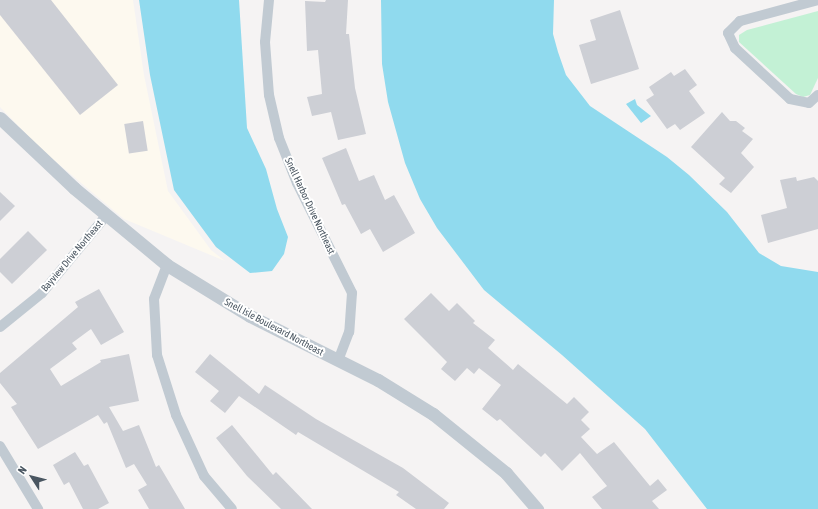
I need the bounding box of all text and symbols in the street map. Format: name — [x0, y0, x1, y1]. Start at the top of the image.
street label: Snell Harbor Drive Northeast — [282, 156, 338, 256]
street label: Bayview Drive Northeast — [39, 218, 105, 294]
street label: Snell Isle Boulevard Northeast — [222, 296, 326, 358]
north arrow — [12, 457, 52, 497]
text: N — [16, 464, 29, 476]

